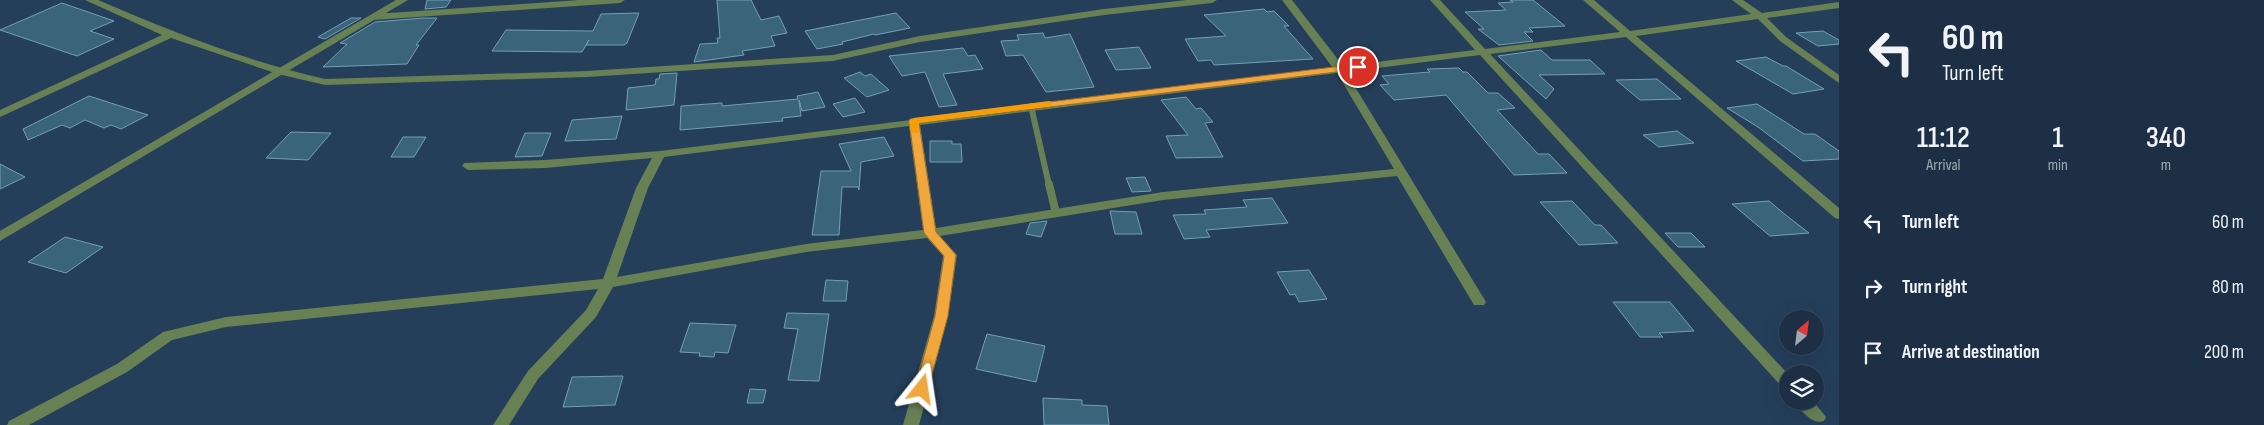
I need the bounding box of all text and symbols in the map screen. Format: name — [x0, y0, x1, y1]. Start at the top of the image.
text: 60 m — [1942, 17, 2004, 60]
icon: left — [1859, 20, 1924, 85]
pin — [1337, 46, 1379, 88]
icon: arrive — [1344, 53, 1372, 81]
text: Turn left — [1942, 60, 2004, 87]
text: 11:12 — [1917, 120, 1970, 156]
text: 1 — [2052, 120, 2063, 156]
text: 340 — [2146, 120, 2186, 156]
text: Arrival — [1926, 156, 1961, 175]
text: min — [2048, 156, 2068, 175]
text: m — [2161, 156, 2171, 175]
icon: left — [1859, 209, 1887, 237]
text: Turn left — [1902, 211, 1959, 234]
text: 60 m — [2212, 211, 2244, 234]
icon: right — [1859, 274, 1887, 302]
text: Turn right — [1902, 276, 1967, 299]
text: 80 m — [2212, 276, 2244, 299]
north arrow — [1779, 310, 1824, 355]
map controls — [1779, 310, 1824, 410]
icon: arrive — [1859, 339, 1887, 367]
text: Arrive at destination — [1902, 341, 2040, 364]
text: 200 m — [2204, 341, 2244, 364]
position arrow — [895, 362, 947, 414]
button: layers — [1779, 365, 1824, 410]

